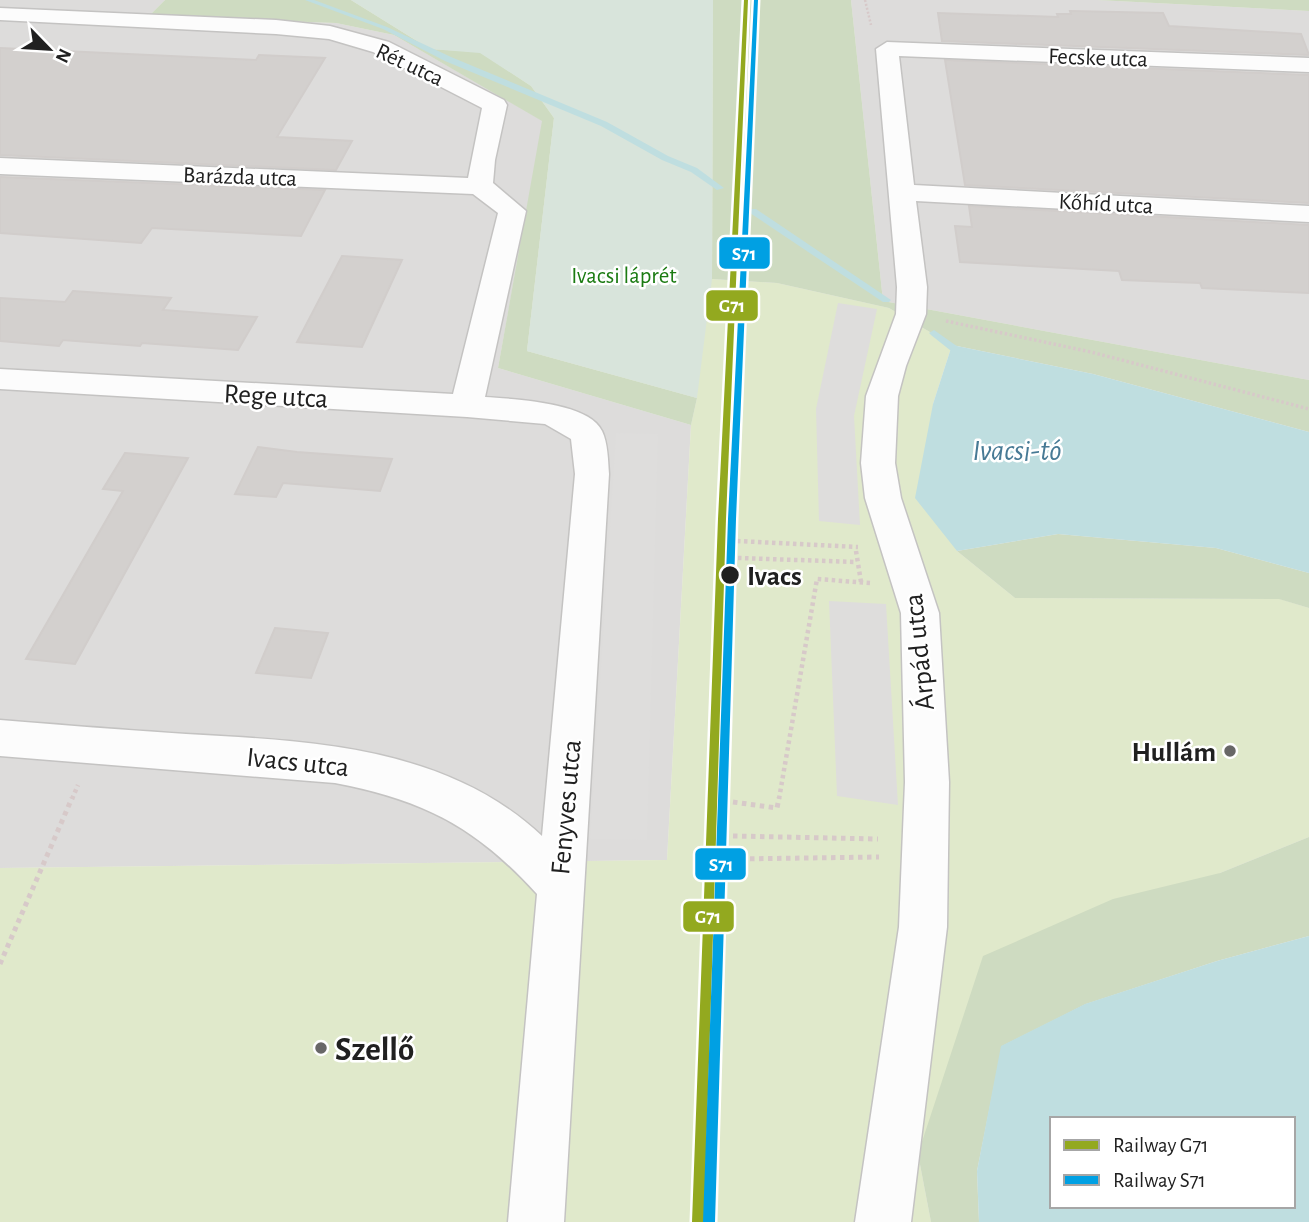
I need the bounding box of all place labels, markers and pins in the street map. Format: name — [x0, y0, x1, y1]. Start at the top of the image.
place label: Ivacs — [747, 563, 802, 591]
marker: Ivacs — [719, 564, 741, 586]
place label: Hullám — [1132, 739, 1216, 767]
marker: Hullám — [1222, 743, 1238, 759]
place label: Szellő — [335, 1034, 414, 1067]
marker: Szellő — [313, 1040, 329, 1056]

